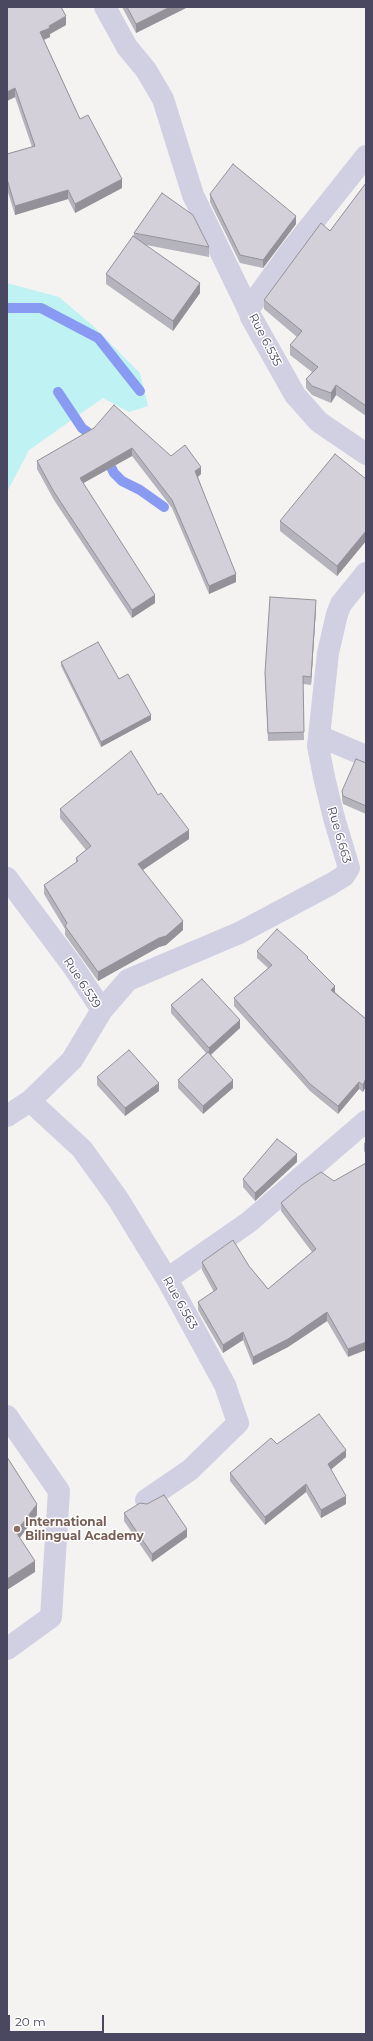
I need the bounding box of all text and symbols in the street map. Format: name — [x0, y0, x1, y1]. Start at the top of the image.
street label: Rue 6.535 — [246, 311, 284, 369]
street label: Rue 6.663 — [324, 805, 354, 865]
street label: Rue 6.539 — [60, 955, 104, 1011]
street label: Rue 6.563 — [160, 1274, 200, 1332]
place label: International Bilingual Academy — [25, 1515, 144, 1543]
marker: International Bilingual Academy — [12, 1524, 22, 1534]
scale bar — [10, 2007, 106, 2033]
text: 20 m — [15, 2014, 46, 2029]

